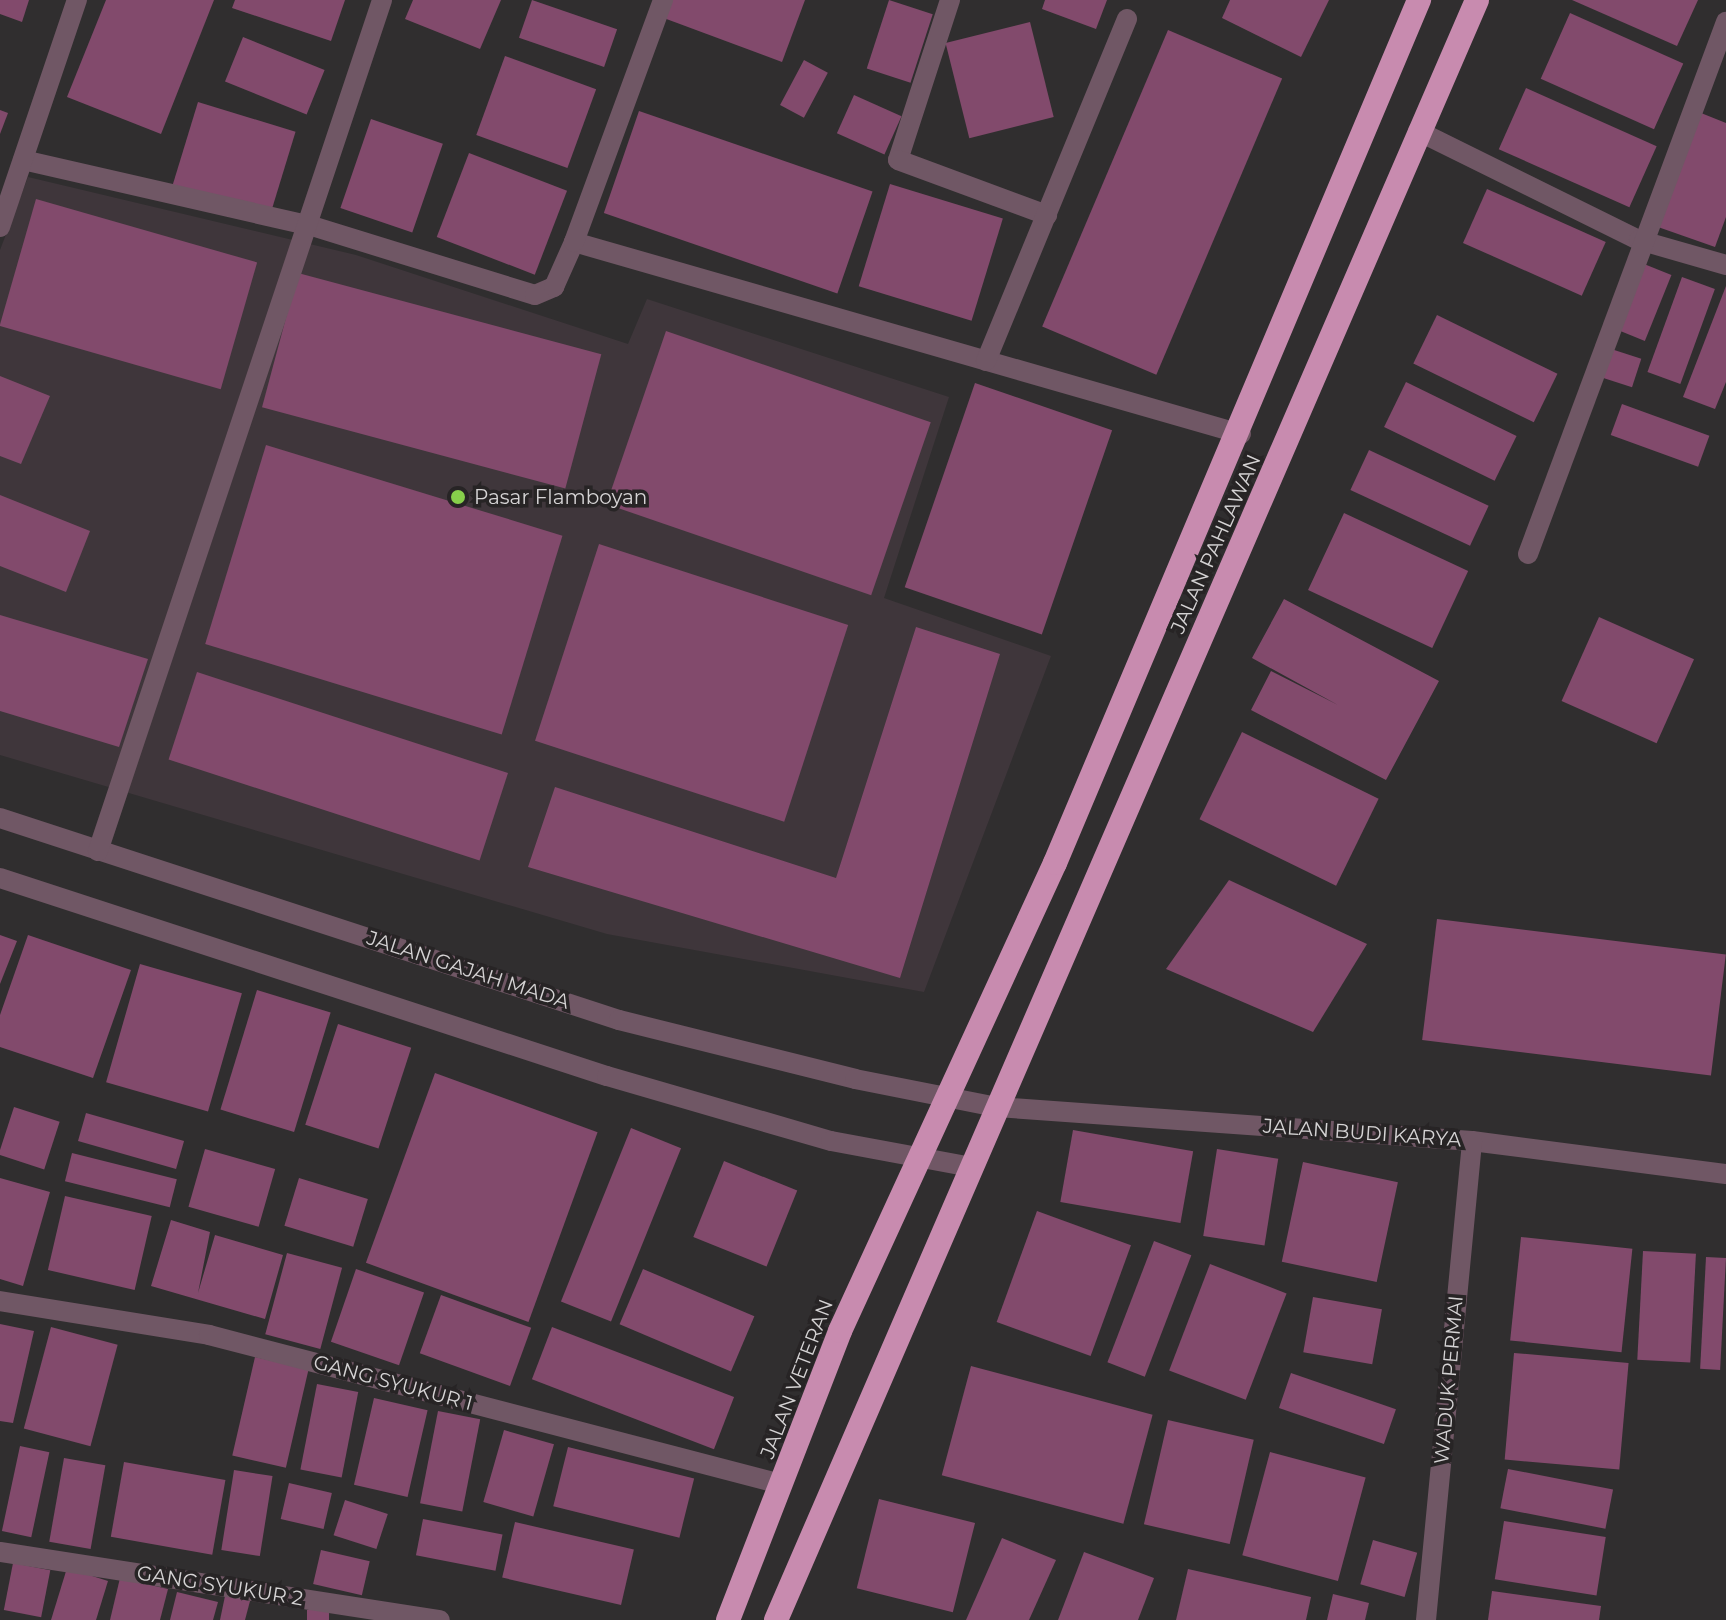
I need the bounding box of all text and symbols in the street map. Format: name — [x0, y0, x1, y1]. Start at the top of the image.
street label: JALAN PAHLAWAN — [1166, 451, 1266, 637]
place label: Pasar Flamboyan — [474, 485, 647, 509]
marker: Pasar Flamboyan — [449, 488, 467, 506]
street label: JALAN GAJAH MADA — [364, 926, 572, 1014]
street label: JALAN BUDI KARYA — [1262, 1114, 1462, 1152]
street label: WADUK PERMAI — [1430, 1295, 1468, 1465]
street label: JALAN VETERAN — [756, 1296, 838, 1462]
street label: GANG SYUKUR 1 — [311, 1350, 475, 1416]
street label: GANG SYUKUR 2 — [135, 1561, 305, 1611]

